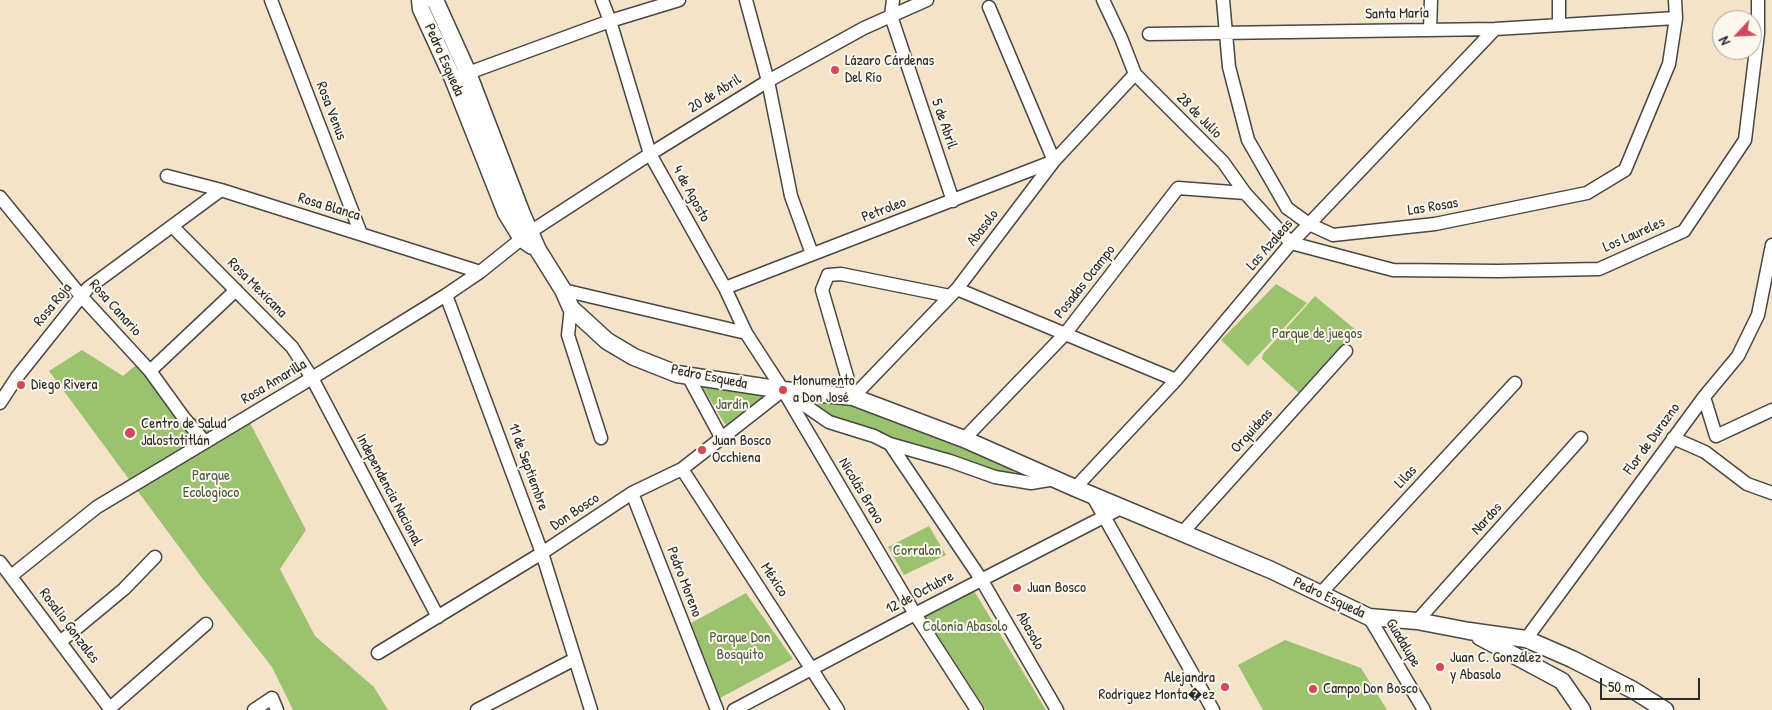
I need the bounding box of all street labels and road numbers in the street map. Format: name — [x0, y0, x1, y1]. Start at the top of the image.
street label: Santa María — [1365, 4, 1429, 24]
street label: Pedro Esqueda — [420, 21, 468, 99]
street label: 20 de Abril — [685, 71, 745, 117]
street label: Rosa Venus — [312, 79, 350, 143]
street label: 28 de Julio — [1172, 89, 1226, 143]
street label: 5 de Abril — [927, 97, 961, 151]
street label: 4 de Agosto — [668, 163, 714, 225]
street label: Rosa Blanca — [296, 189, 362, 225]
street label: Petroleo — [859, 193, 909, 227]
street label: Las Rosas — [1406, 194, 1460, 220]
street label: Abasolo — [963, 206, 1003, 250]
street label: Los Laureles — [1600, 213, 1668, 257]
street label: Las Azaleas — [1243, 216, 1297, 274]
street label: Posadas Ocampo — [1051, 242, 1119, 322]
street label: Rosa Mexicana — [223, 254, 291, 322]
street label: Rosa Canario — [85, 276, 145, 340]
street label: Rosa Roja — [30, 280, 76, 330]
street label: Rosa Amarilla — [238, 356, 310, 408]
street label: Pedro Esqueda — [669, 361, 749, 393]
street label: Flor de Durazno — [1620, 400, 1684, 478]
street label: Orquideas — [1227, 405, 1277, 457]
street label: 11 de Septiembre — [504, 421, 552, 513]
street label: Independencia Nacional — [352, 431, 426, 549]
street label: Nicolás Bravo — [834, 455, 888, 527]
street label: Lilas — [1391, 462, 1421, 492]
street label: Don Bosco — [547, 489, 603, 535]
street label: Nardos — [1468, 499, 1506, 539]
street label: Pedro Moreno — [662, 544, 706, 620]
street label: México — [756, 560, 792, 600]
street label: 12 de Octubre — [883, 568, 957, 618]
street label: Pedro Esqueda — [1290, 573, 1368, 623]
street label: Rosalio Gonzales — [35, 585, 103, 667]
street label: Abasolo — [1012, 609, 1048, 653]
street label: Guadalupe — [1382, 616, 1424, 670]

